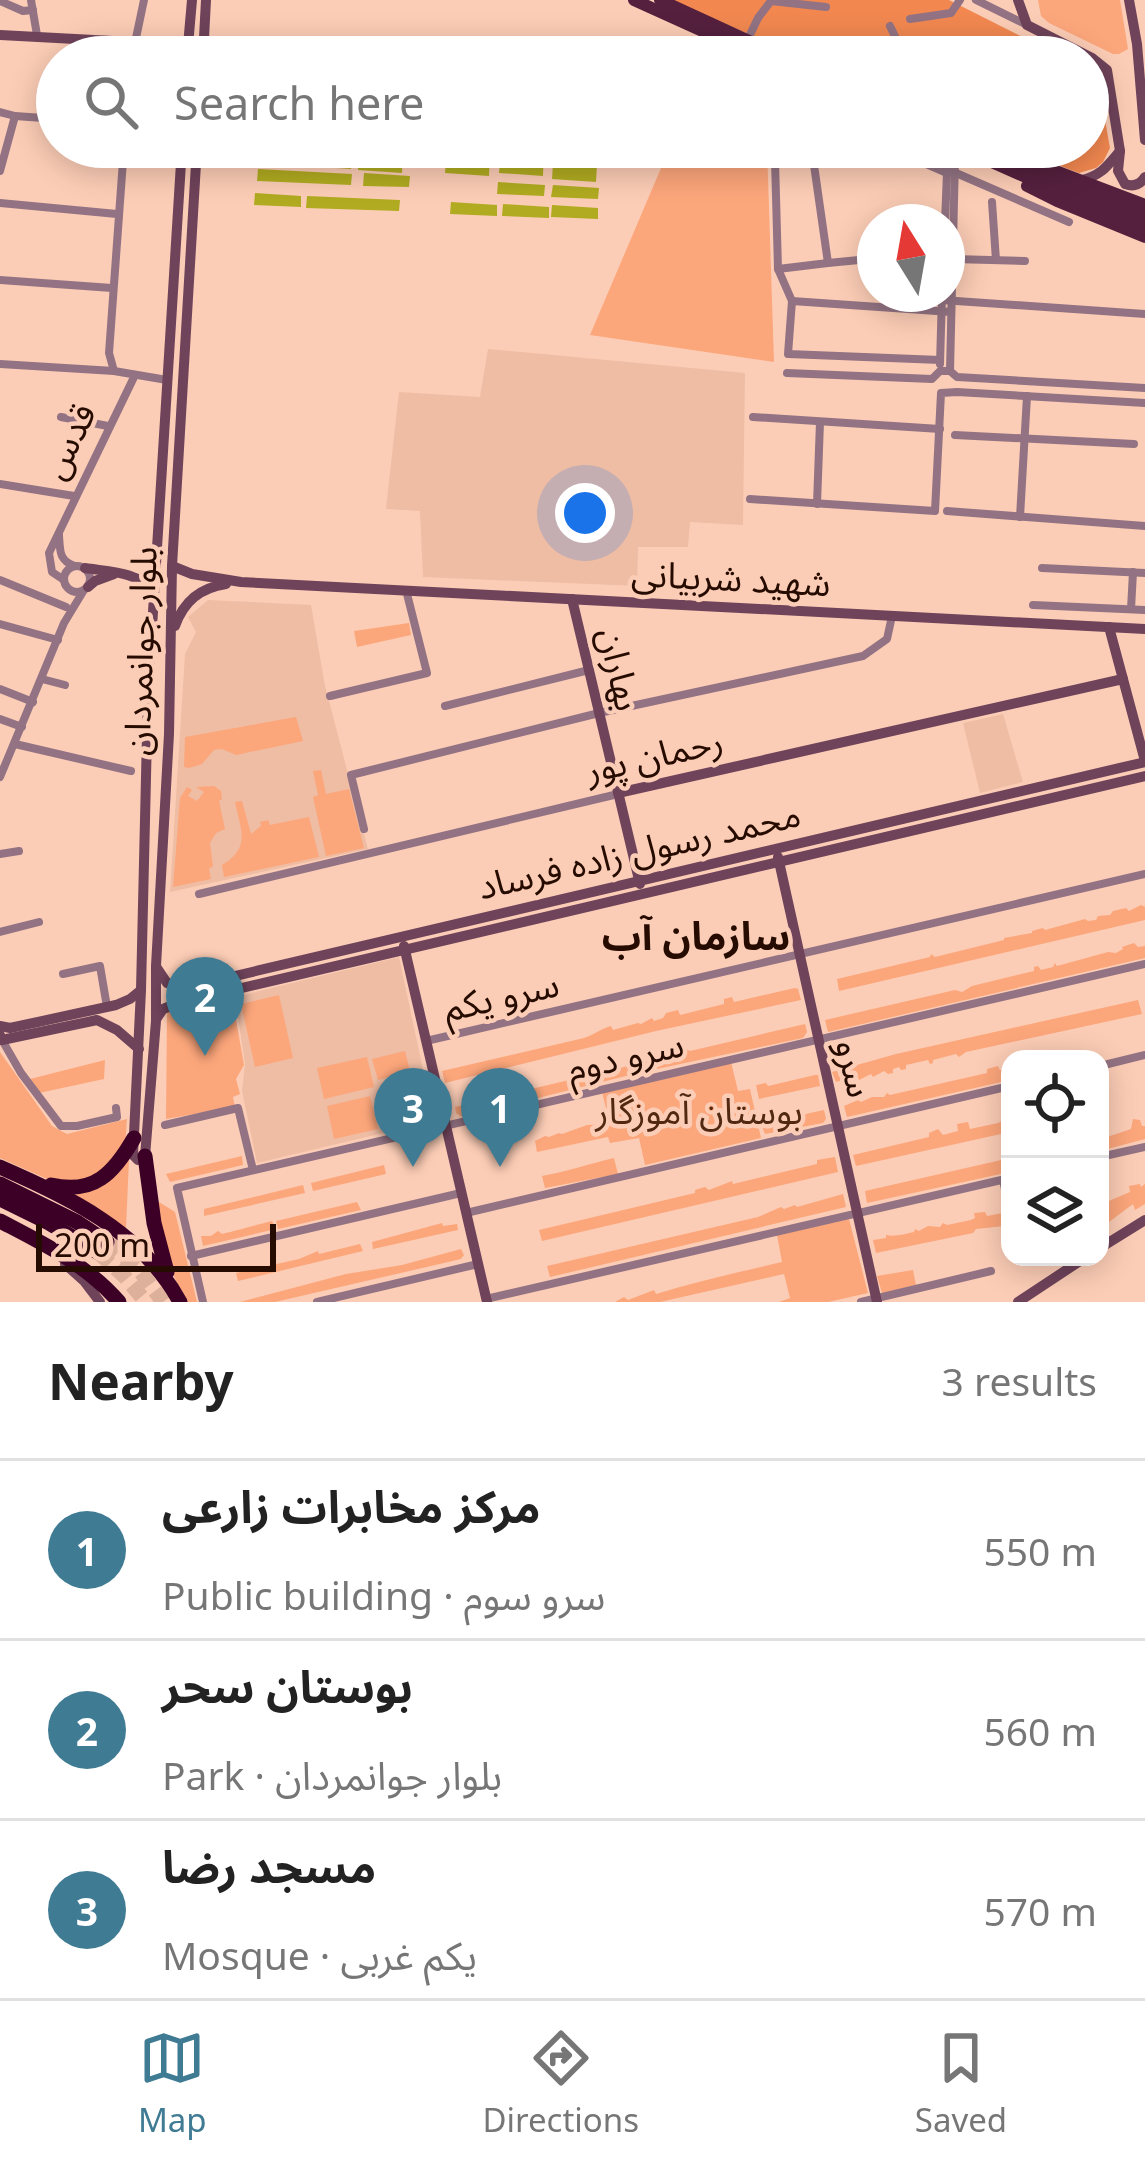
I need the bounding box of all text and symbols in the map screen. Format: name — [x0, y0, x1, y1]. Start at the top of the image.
search box — [36, 36, 1109, 168]
icon: search — [78, 69, 144, 135]
text: Search here — [174, 72, 424, 133]
north arrow — [857, 204, 965, 312]
street label: قدس — [28, 395, 107, 487]
your location — [555, 483, 615, 543]
street label: بلوار جوانمردان — [111, 545, 168, 757]
street label: شهید شربیانی — [630, 548, 832, 607]
street label: بهاران — [587, 622, 654, 715]
street label: رحمان پور — [580, 715, 727, 795]
street label: محمد رسول زاده فرساد — [473, 789, 805, 911]
district label: سازمان آب — [602, 908, 790, 961]
pin: 2 — [166, 957, 244, 1056]
street label: سرو یکم — [438, 958, 564, 1036]
street label: سرو دوم — [562, 1018, 689, 1097]
street label: سرو — [825, 1034, 886, 1102]
map controls — [1001, 1050, 1109, 1266]
button: locate — [1001, 1050, 1109, 1158]
pin: 3 — [374, 1068, 452, 1167]
pin: 1 — [461, 1068, 539, 1167]
park label: بوستان آموزگار — [594, 1086, 803, 1135]
button: layers — [1001, 1158, 1109, 1266]
scale bar — [36, 1218, 276, 1271]
text: 200 m — [54, 1222, 150, 1267]
text: Nearby — [48, 1345, 234, 1415]
text: 3 results — [942, 1354, 1097, 1407]
text: مرکز مخابرات زارعی — [162, 1475, 540, 1536]
text: 1 — [76, 1524, 98, 1577]
text: 550 m — [983, 1524, 1097, 1577]
text: Public building · سرو سوم — [162, 1568, 605, 1621]
text: بوستان سحر — [162, 1655, 413, 1716]
text: 2 — [76, 1704, 98, 1757]
text: 560 m — [983, 1704, 1097, 1757]
text: Park · بلوار جوانمردان — [162, 1748, 502, 1801]
text: مسجد رضا — [162, 1835, 376, 1896]
text: 3 — [76, 1884, 98, 1937]
text: 570 m — [983, 1884, 1097, 1937]
text: Mosque · یکم غربی — [162, 1928, 477, 1981]
tab: Map — [138, 2025, 207, 2142]
tab: Directions — [482, 2025, 639, 2142]
tab: Saved — [915, 2025, 1007, 2142]

